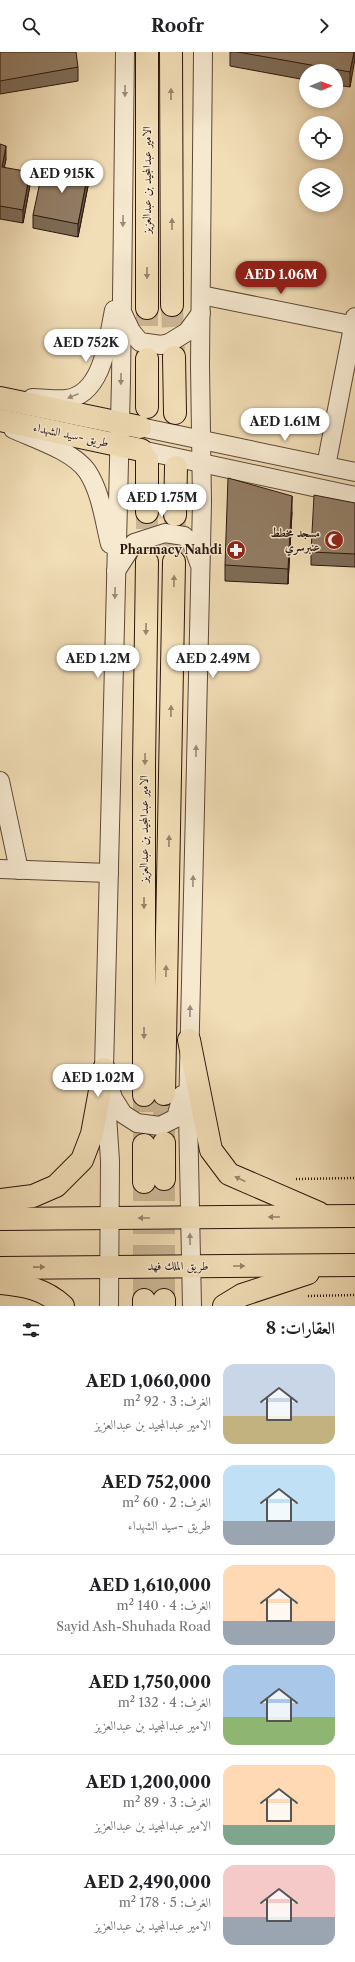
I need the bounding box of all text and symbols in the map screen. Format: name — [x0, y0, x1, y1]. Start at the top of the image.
icon: search — [20, 15, 42, 37]
text: Roofr — [151, 15, 204, 37]
icon: forward — [313, 15, 335, 37]
north arrow — [299, 64, 343, 108]
map controls — [299, 64, 343, 212]
one-way arrow — [121, 85, 128, 97]
one-way arrow — [168, 87, 174, 100]
button: locate — [299, 116, 343, 160]
street label: الامير عبدالمجيد بن عبدالعزيز — [139, 126, 155, 236]
pin: AED 915K — [21, 160, 103, 194]
text: AED 915K — [29, 165, 95, 181]
button: layers — [299, 168, 343, 212]
one-way arrow — [120, 215, 126, 228]
one-way arrow — [169, 217, 175, 230]
pin: AED 1.06M — [235, 261, 327, 295]
text: AED 1.06M — [244, 266, 318, 282]
one-way arrow — [144, 267, 150, 280]
pin: AED 752K — [45, 329, 127, 363]
text: AED 752K — [53, 334, 119, 350]
one-way arrow — [118, 373, 124, 386]
one-way arrow — [68, 393, 79, 399]
pin: AED 1.61M — [239, 408, 331, 442]
text: AED 1.61M — [250, 413, 320, 429]
street label: طريق -سيد الشهداء — [32, 419, 110, 451]
pin: AED 1.75M — [116, 484, 208, 518]
text: AED 1.75M — [127, 489, 197, 505]
place label: مسجد مخطط عنبرسري — [271, 525, 320, 557]
mosque icon: مسجد مخطط عنبرسري — [323, 529, 345, 551]
pharmacy icon: Pharmacy Nahdi — [225, 539, 247, 561]
place label: Pharmacy Nahdi — [120, 542, 223, 557]
one-way arrow — [171, 574, 177, 587]
one-way arrow — [112, 587, 119, 599]
one-way arrow — [143, 623, 149, 636]
pin: AED 1.2M — [57, 645, 139, 679]
pin: AED 2.49M — [167, 645, 259, 679]
text: AED 1.2M — [66, 650, 130, 666]
text: AED 2.49M — [176, 650, 250, 666]
one-way arrow — [168, 704, 174, 717]
one-way arrow — [193, 745, 200, 757]
one-way arrow — [141, 753, 148, 765]
street label: الامير عبدالمجيد بن عبدالعزيز — [136, 775, 152, 885]
one-way arrow — [165, 835, 172, 847]
one-way arrow — [190, 874, 196, 887]
one-way arrow — [141, 897, 147, 910]
one-way arrow — [163, 964, 169, 977]
one-way arrow — [187, 1004, 193, 1017]
one-way arrow — [141, 1027, 147, 1040]
pin: AED 1.02M — [52, 1064, 144, 1098]
text: AED 1.02M — [61, 1069, 135, 1085]
one-way arrow — [234, 1176, 246, 1182]
one-way arrow — [267, 1214, 280, 1220]
one-way arrow — [137, 1215, 150, 1221]
one-way arrow — [187, 1232, 193, 1245]
street label: طريق الملك فهد — [147, 1258, 209, 1274]
one-way arrow — [233, 1263, 246, 1269]
one-way arrow — [33, 1264, 46, 1270]
text: العقارات: 8 — [266, 1318, 335, 1338]
icon: filters — [20, 1319, 42, 1341]
text: AED 1,060,000 — [86, 1371, 211, 1391]
icon: home — [255, 1380, 303, 1428]
text: الغرف: 3 · 92 m² — [123, 1393, 211, 1409]
text: الامير عبدالمجيد بن عبدالعزيز — [95, 1416, 211, 1432]
text: AED 752,000 — [101, 1472, 211, 1492]
icon: home — [255, 1481, 303, 1529]
text: الغرف: 2 · 60 m² — [122, 1494, 211, 1510]
text: طريق -سيد الشهداء — [128, 1517, 211, 1533]
text: AED 1,610,000 — [89, 1575, 211, 1595]
icon: home — [255, 1581, 303, 1629]
text: الغرف: 4 · 140 m² — [117, 1597, 211, 1613]
text: Sayid Ash-Shuhada Road — [56, 1618, 211, 1634]
text: AED 1,750,000 — [89, 1672, 211, 1692]
icon: home — [255, 1681, 303, 1729]
text: الغرف: 4 · 132 m² — [118, 1694, 211, 1710]
text: الامير عبدالمجيد بن عبدالعزيز — [95, 1717, 211, 1733]
text: AED 1,200,000 — [86, 1772, 211, 1792]
icon: home — [255, 1781, 303, 1829]
text: الغرف: 3 · 89 m² — [123, 1794, 211, 1810]
text: الامير عبدالمجيد بن عبدالعزيز — [95, 1817, 211, 1833]
text: AED 2,490,000 — [84, 1872, 211, 1892]
icon: home — [255, 1881, 303, 1929]
text: الغرف: 5 · 178 m² — [119, 1894, 211, 1910]
text: الامير عبدالمجيد بن عبدالعزيز — [95, 1917, 211, 1933]

